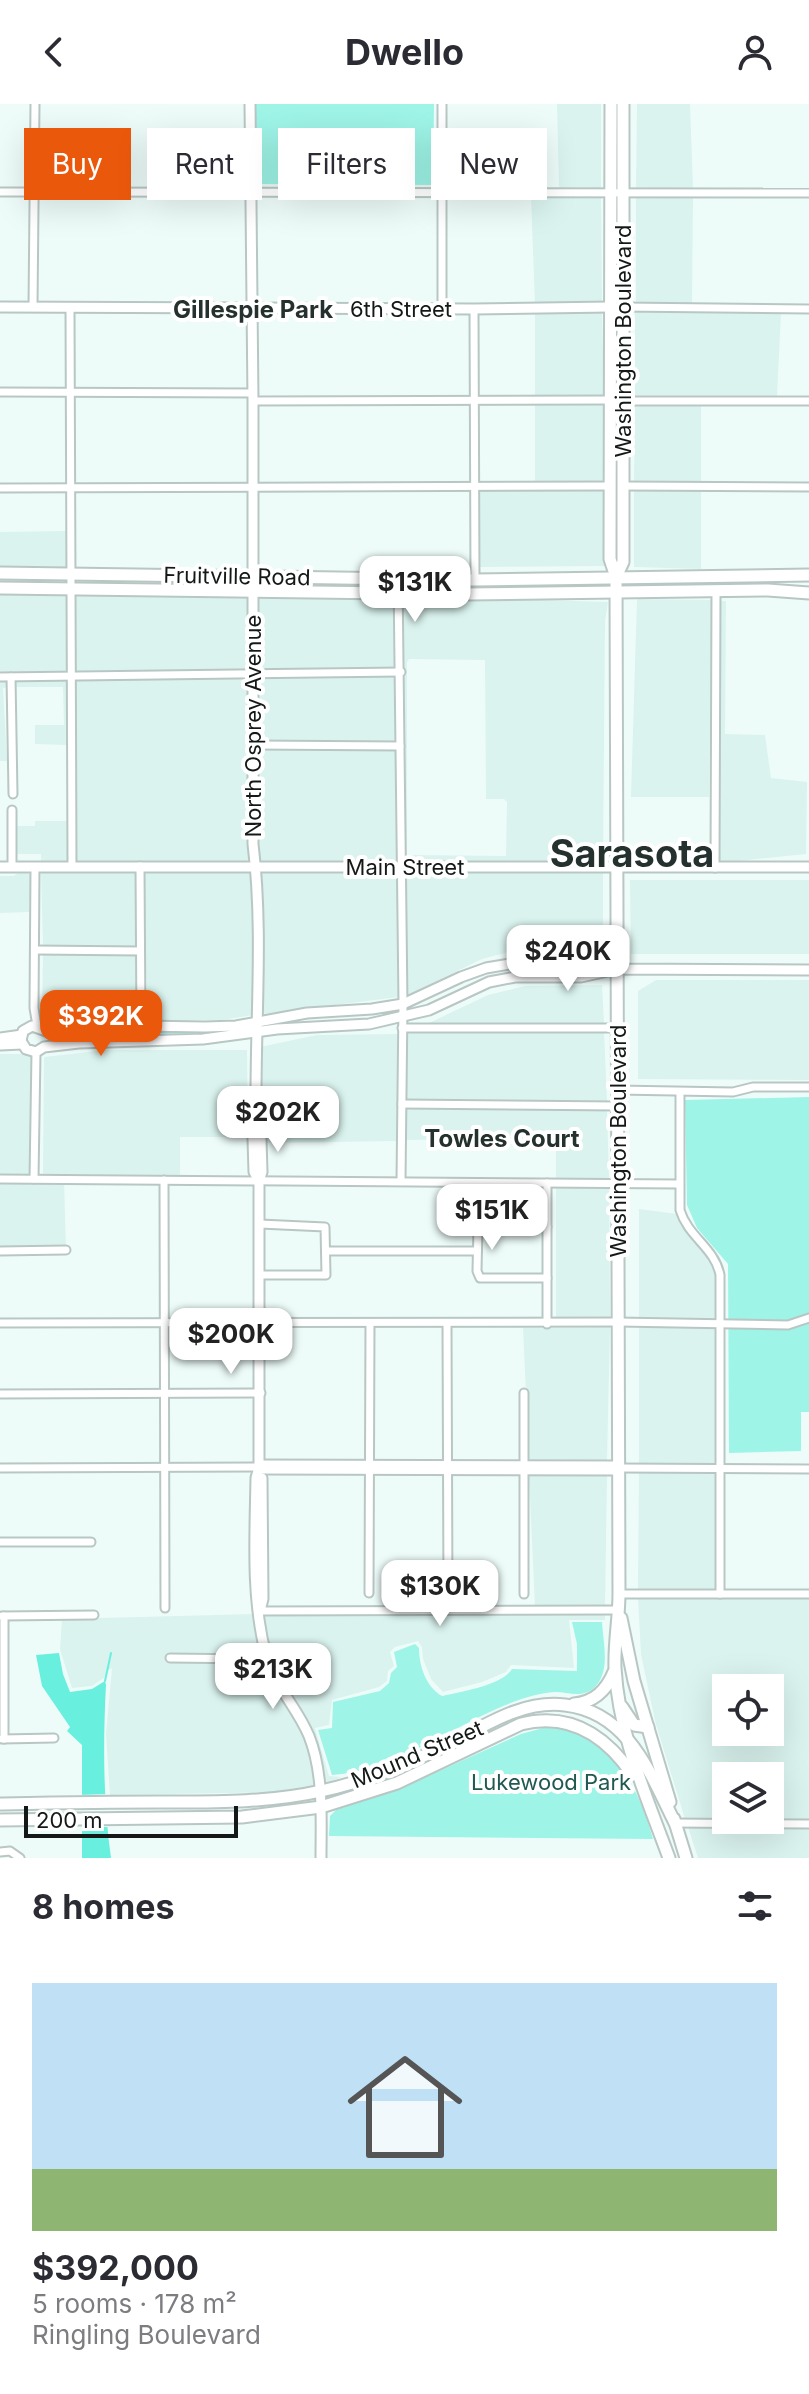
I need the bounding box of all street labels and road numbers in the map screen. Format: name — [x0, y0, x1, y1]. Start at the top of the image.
street label: Washington Boulevard — [610, 224, 636, 458]
street label: 6th Street — [350, 296, 452, 322]
street label: Fruitville Road — [163, 562, 311, 590]
street label: North Osprey Avenue — [240, 615, 266, 837]
street label: Main Street — [346, 854, 464, 880]
street label: Washington Boulevard — [605, 1024, 631, 1258]
street label: Mound Street — [347, 1715, 487, 1793]

